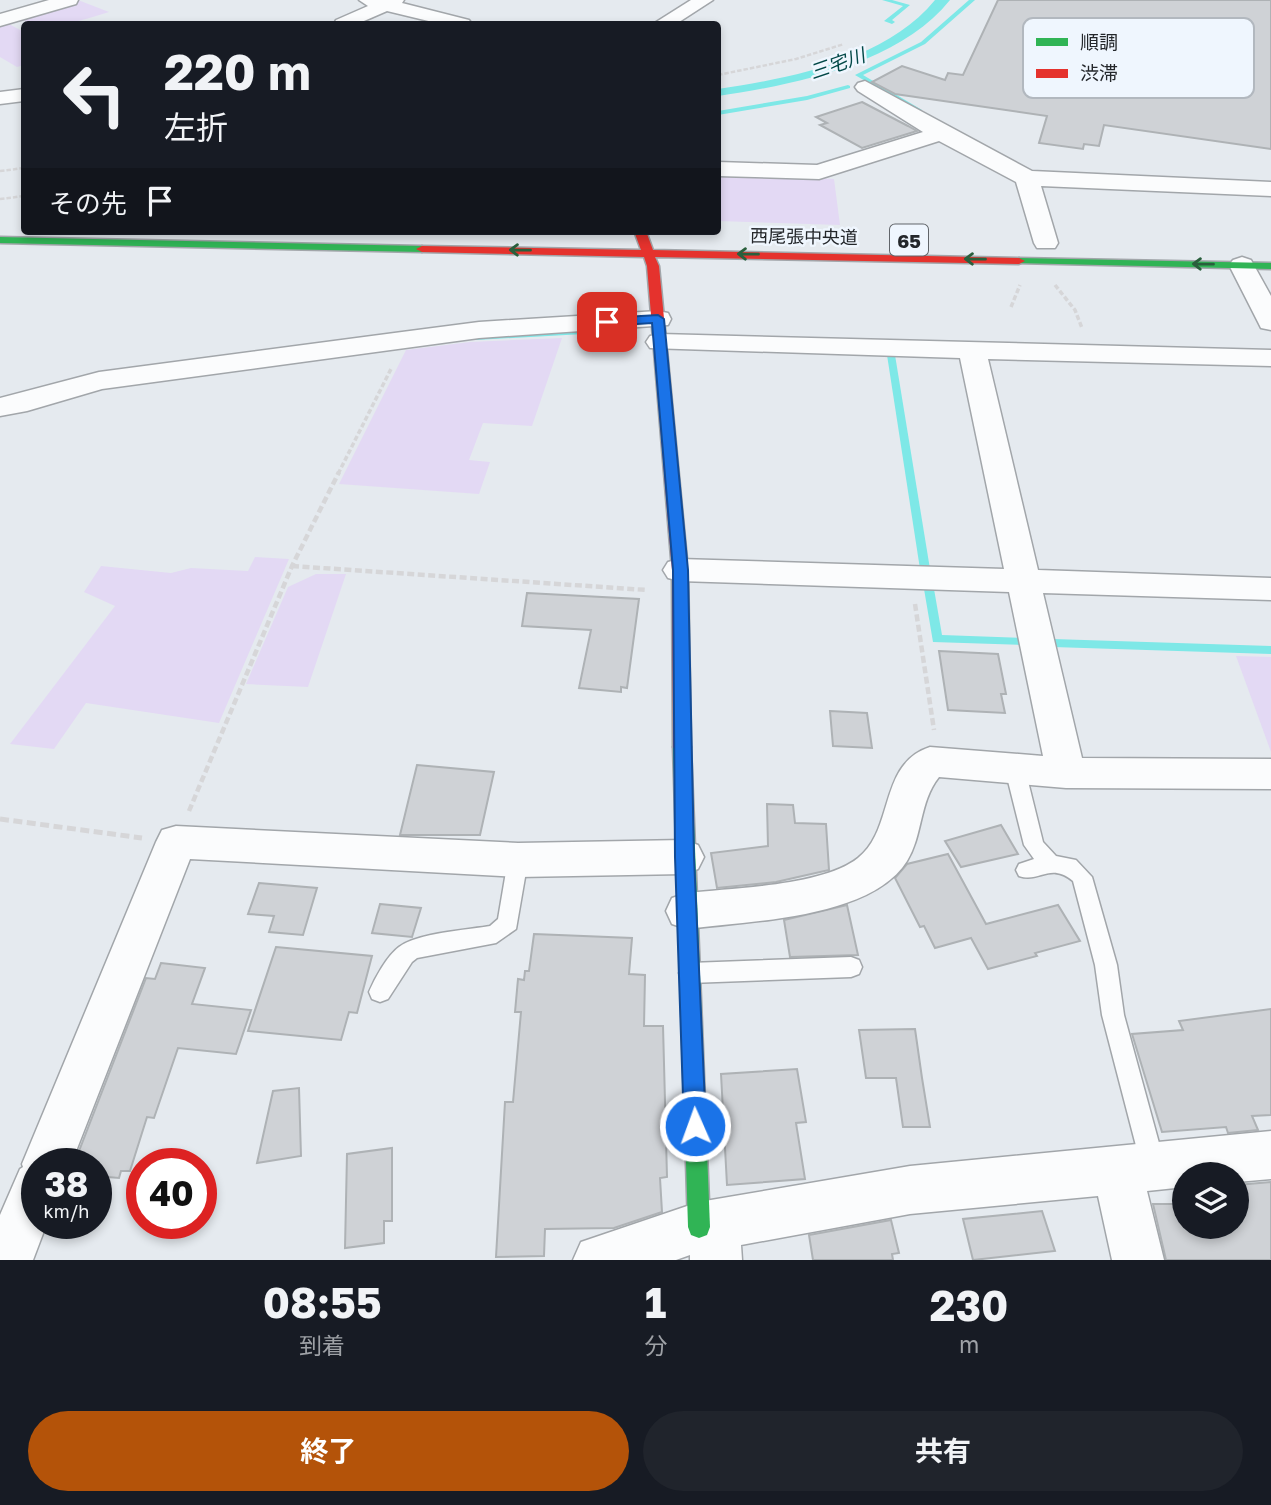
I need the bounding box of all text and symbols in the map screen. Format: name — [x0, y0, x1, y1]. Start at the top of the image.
legend — [1023, 18, 1254, 98]
text: 順調 — [1080, 30, 1118, 53]
text: 220 m — [164, 42, 311, 101]
water label: 三宅川 — [806, 42, 870, 83]
icon: left — [49, 49, 140, 140]
text: 渋滞 — [1080, 61, 1118, 84]
text: 左折 — [164, 108, 228, 146]
icon: arrive — [141, 182, 179, 220]
text: その先 — [49, 188, 127, 219]
street label: 西尾張中央道 — [750, 224, 858, 248]
road number: 65 — [890, 224, 928, 256]
one-way arrow — [509, 243, 532, 257]
one-way arrow — [737, 247, 760, 261]
one-way arrow — [964, 252, 987, 266]
one-way arrow — [1192, 258, 1215, 271]
pin — [577, 292, 637, 352]
icon: arrive — [588, 303, 626, 341]
position arrow — [658, 1089, 732, 1163]
speed limit sign: 40 — [126, 1148, 217, 1239]
map controls — [1172, 1162, 1249, 1239]
button: layers — [1172, 1162, 1249, 1239]
text: 38 — [45, 1163, 88, 1205]
text: km/h — [44, 1200, 89, 1222]
text: 08:55 — [263, 1277, 382, 1327]
text: 1 — [645, 1277, 666, 1327]
text: 230 — [930, 1280, 1008, 1330]
text: m — [959, 1330, 979, 1358]
text: 到着 — [299, 1331, 345, 1359]
text: 分 — [644, 1331, 667, 1359]
button: 終了 — [28, 1411, 629, 1491]
button: 共有 — [643, 1411, 1243, 1491]

